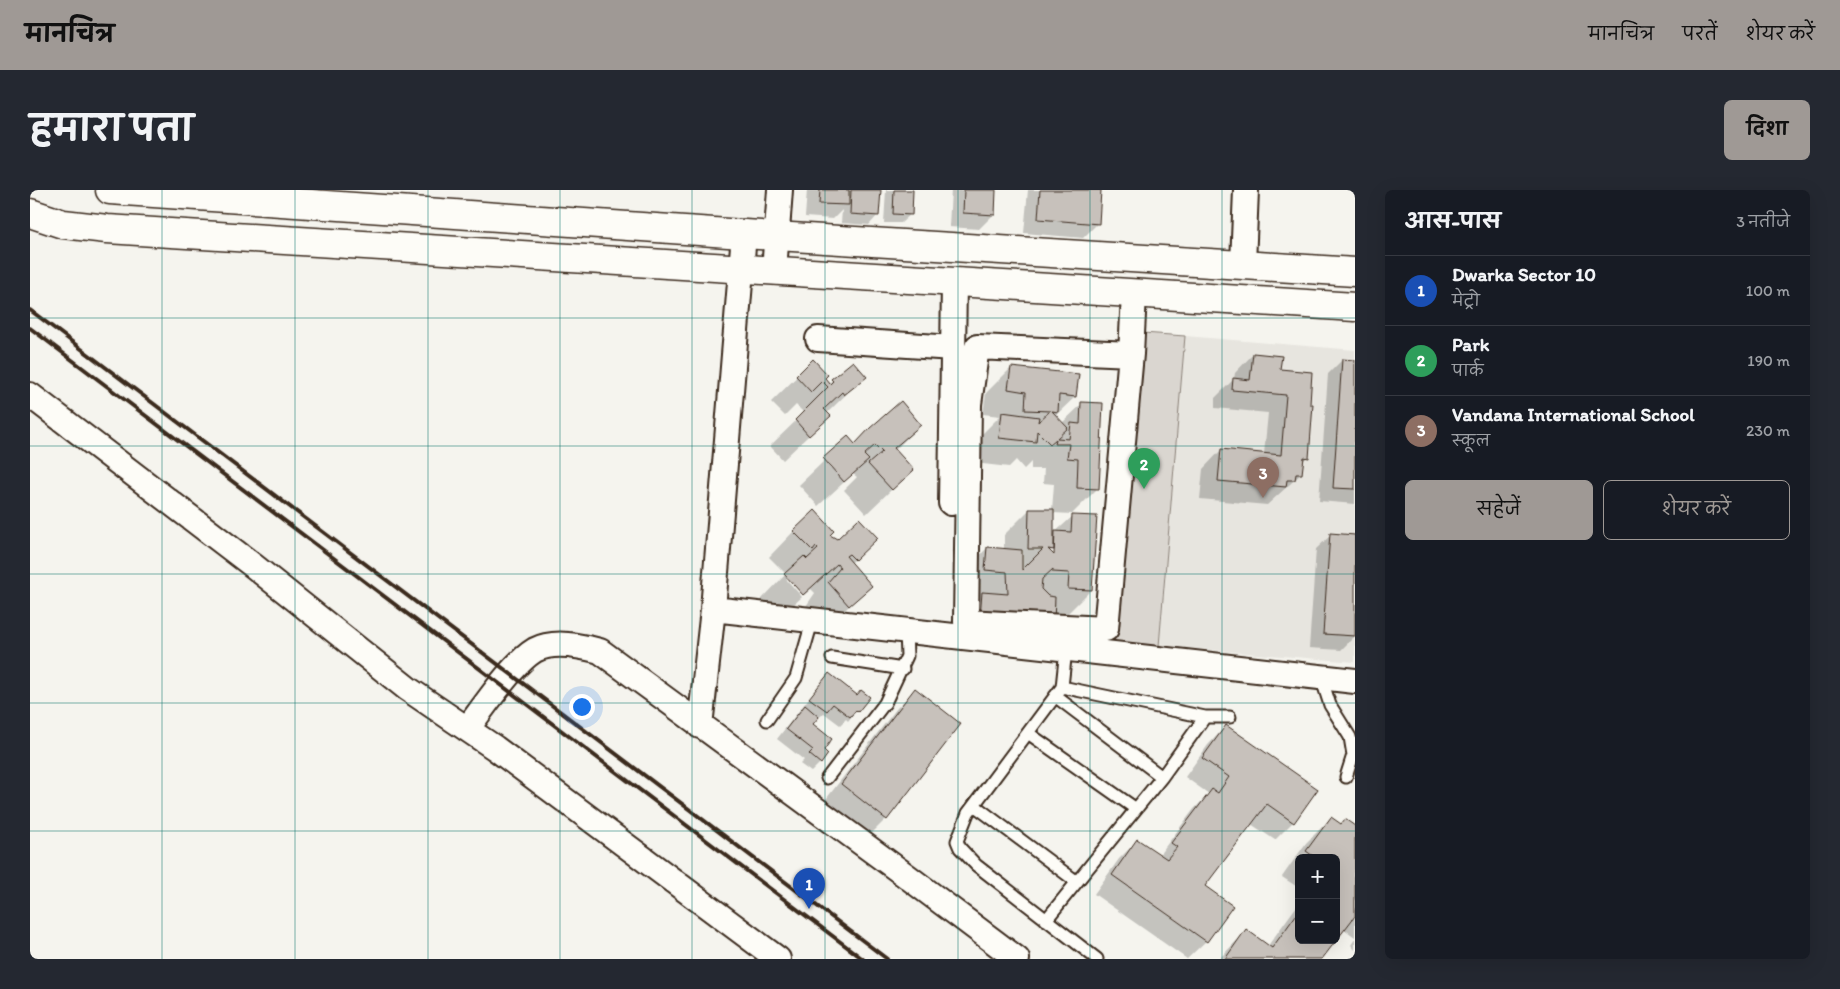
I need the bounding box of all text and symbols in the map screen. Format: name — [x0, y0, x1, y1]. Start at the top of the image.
text: मानचित्र — [25, 19, 114, 48]
text: मानचित्र — [1588, 23, 1654, 45]
text: परतें — [1682, 23, 1718, 45]
text: शेयर करें — [1746, 23, 1815, 45]
button: दिशा — [1724, 100, 1810, 160]
text: हमारा पता — [30, 107, 193, 149]
text: आस-पास — [1405, 208, 1501, 233]
text: 3 नतीजे — [1736, 212, 1790, 231]
text: Dwarka Sector 10 — [1452, 263, 1596, 286]
text: 1 — [1417, 281, 1425, 300]
text: 100 m — [1746, 281, 1790, 300]
text: मेट्रो — [1452, 291, 1480, 310]
text: Park — [1452, 333, 1489, 356]
text: 2 — [1417, 351, 1425, 370]
text: 190 m — [1747, 351, 1790, 370]
text: पार्क — [1452, 361, 1483, 380]
text: Vandana International School — [1452, 403, 1695, 426]
text: 3 — [1417, 421, 1425, 440]
text: 230 m — [1746, 421, 1790, 440]
text: स्कूल — [1452, 431, 1490, 450]
pin: 2 — [1128, 448, 1160, 489]
pin: 3 — [1247, 457, 1279, 498]
button: सहेजें — [1405, 480, 1593, 540]
button: शेयर करें — [1603, 480, 1790, 540]
your location — [569, 694, 595, 720]
map controls — [1295, 854, 1340, 944]
button: + — [1295, 854, 1340, 899]
pin: 1 — [793, 868, 825, 909]
button: − — [1295, 899, 1340, 944]

